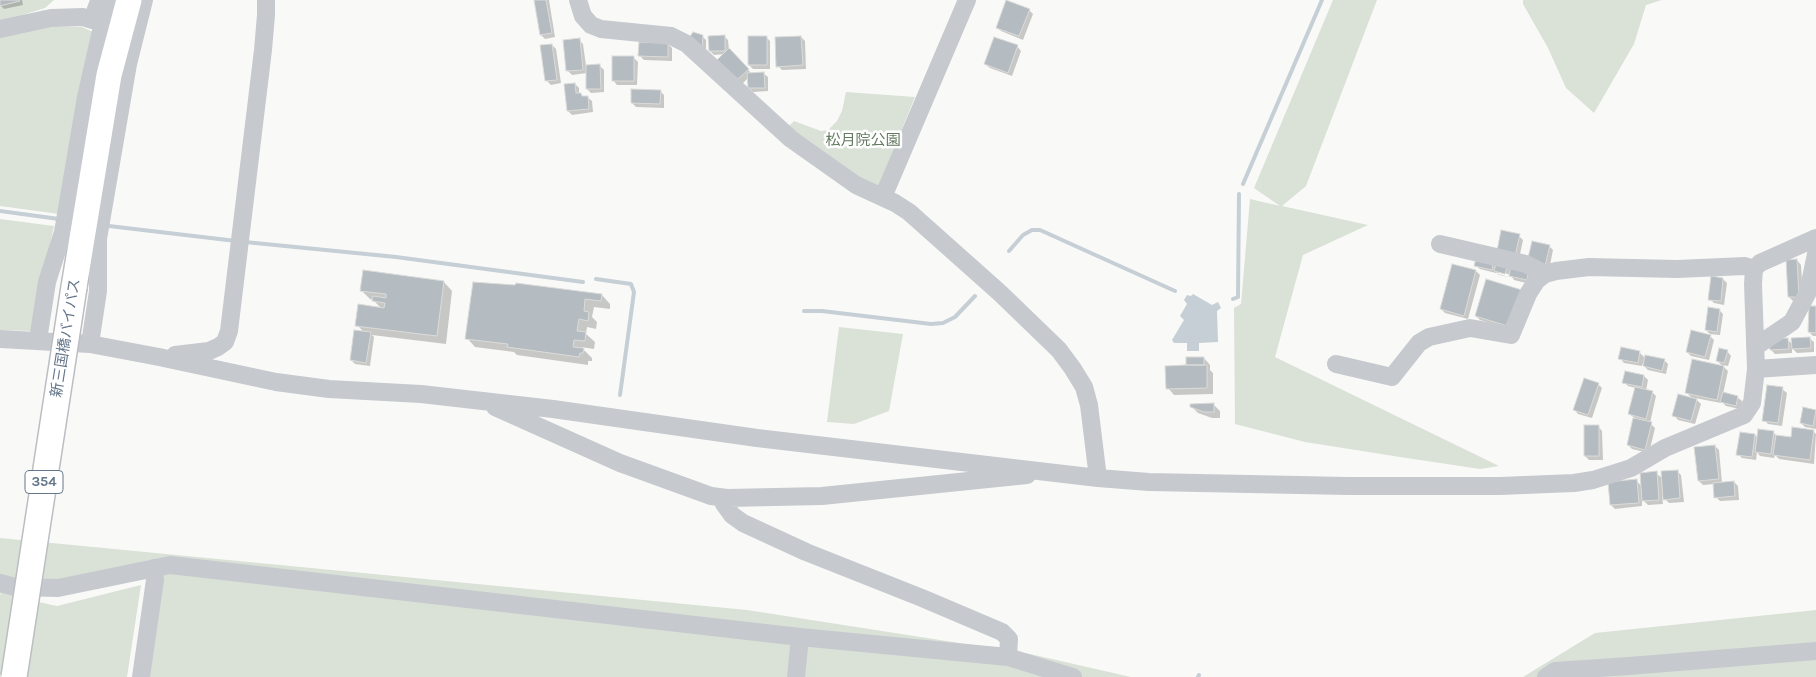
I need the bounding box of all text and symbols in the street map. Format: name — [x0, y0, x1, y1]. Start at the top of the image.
park label: 松月院公園 — [826, 132, 900, 150]
street label: 新三国橋バイパス — [48, 277, 84, 399]
road number: 354 — [25, 471, 63, 494]

